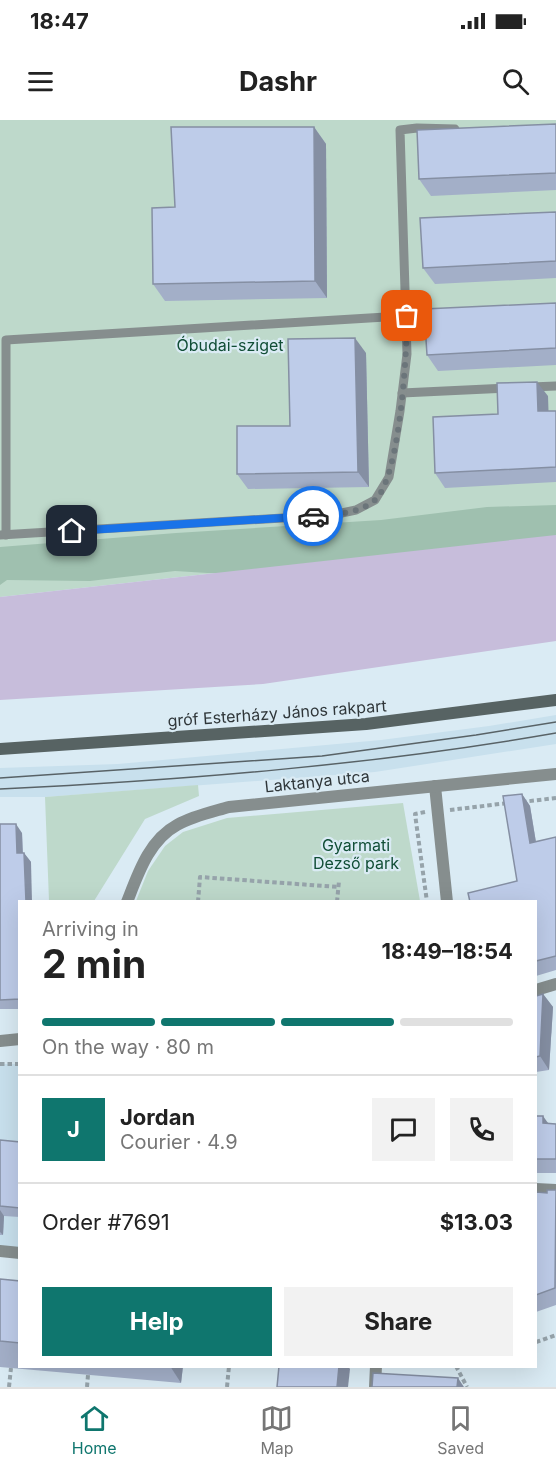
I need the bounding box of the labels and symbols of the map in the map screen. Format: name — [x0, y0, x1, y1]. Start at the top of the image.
pin — [381, 290, 432, 341]
park label: Óbudai-sziget — [176, 335, 284, 355]
courier — [283, 486, 343, 546]
pin — [46, 505, 97, 556]
street label: gróf Esterházy János rakpart — [167, 695, 387, 731]
street label: Laktanya utca — [263, 766, 371, 796]
park label: Gyarmati Dezső park — [313, 835, 399, 873]

